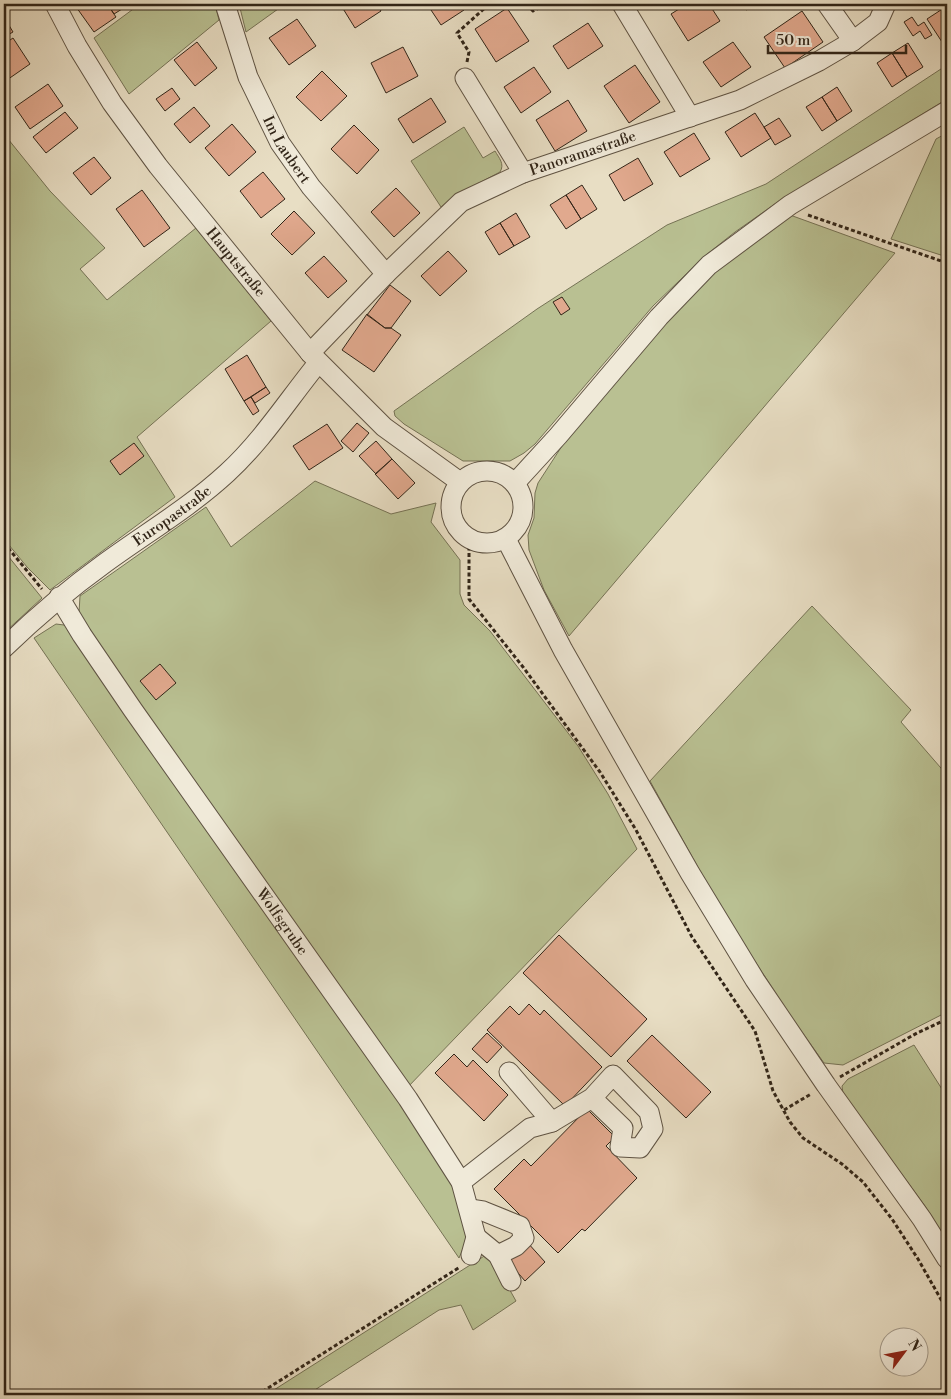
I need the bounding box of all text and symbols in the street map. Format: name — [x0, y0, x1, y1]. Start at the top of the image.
scale bar — [768, 22, 906, 54]
text: 50 m — [776, 31, 810, 50]
street label: Im Laubert — [259, 113, 315, 188]
street label: Panoramastraße — [527, 126, 638, 180]
street label: Hauptstraße — [202, 223, 270, 301]
street label: Europastraße — [129, 481, 215, 550]
street label: Wolfsgrube — [252, 884, 313, 958]
north arrow — [878, 1326, 928, 1376]
text: N — [904, 1336, 925, 1355]

